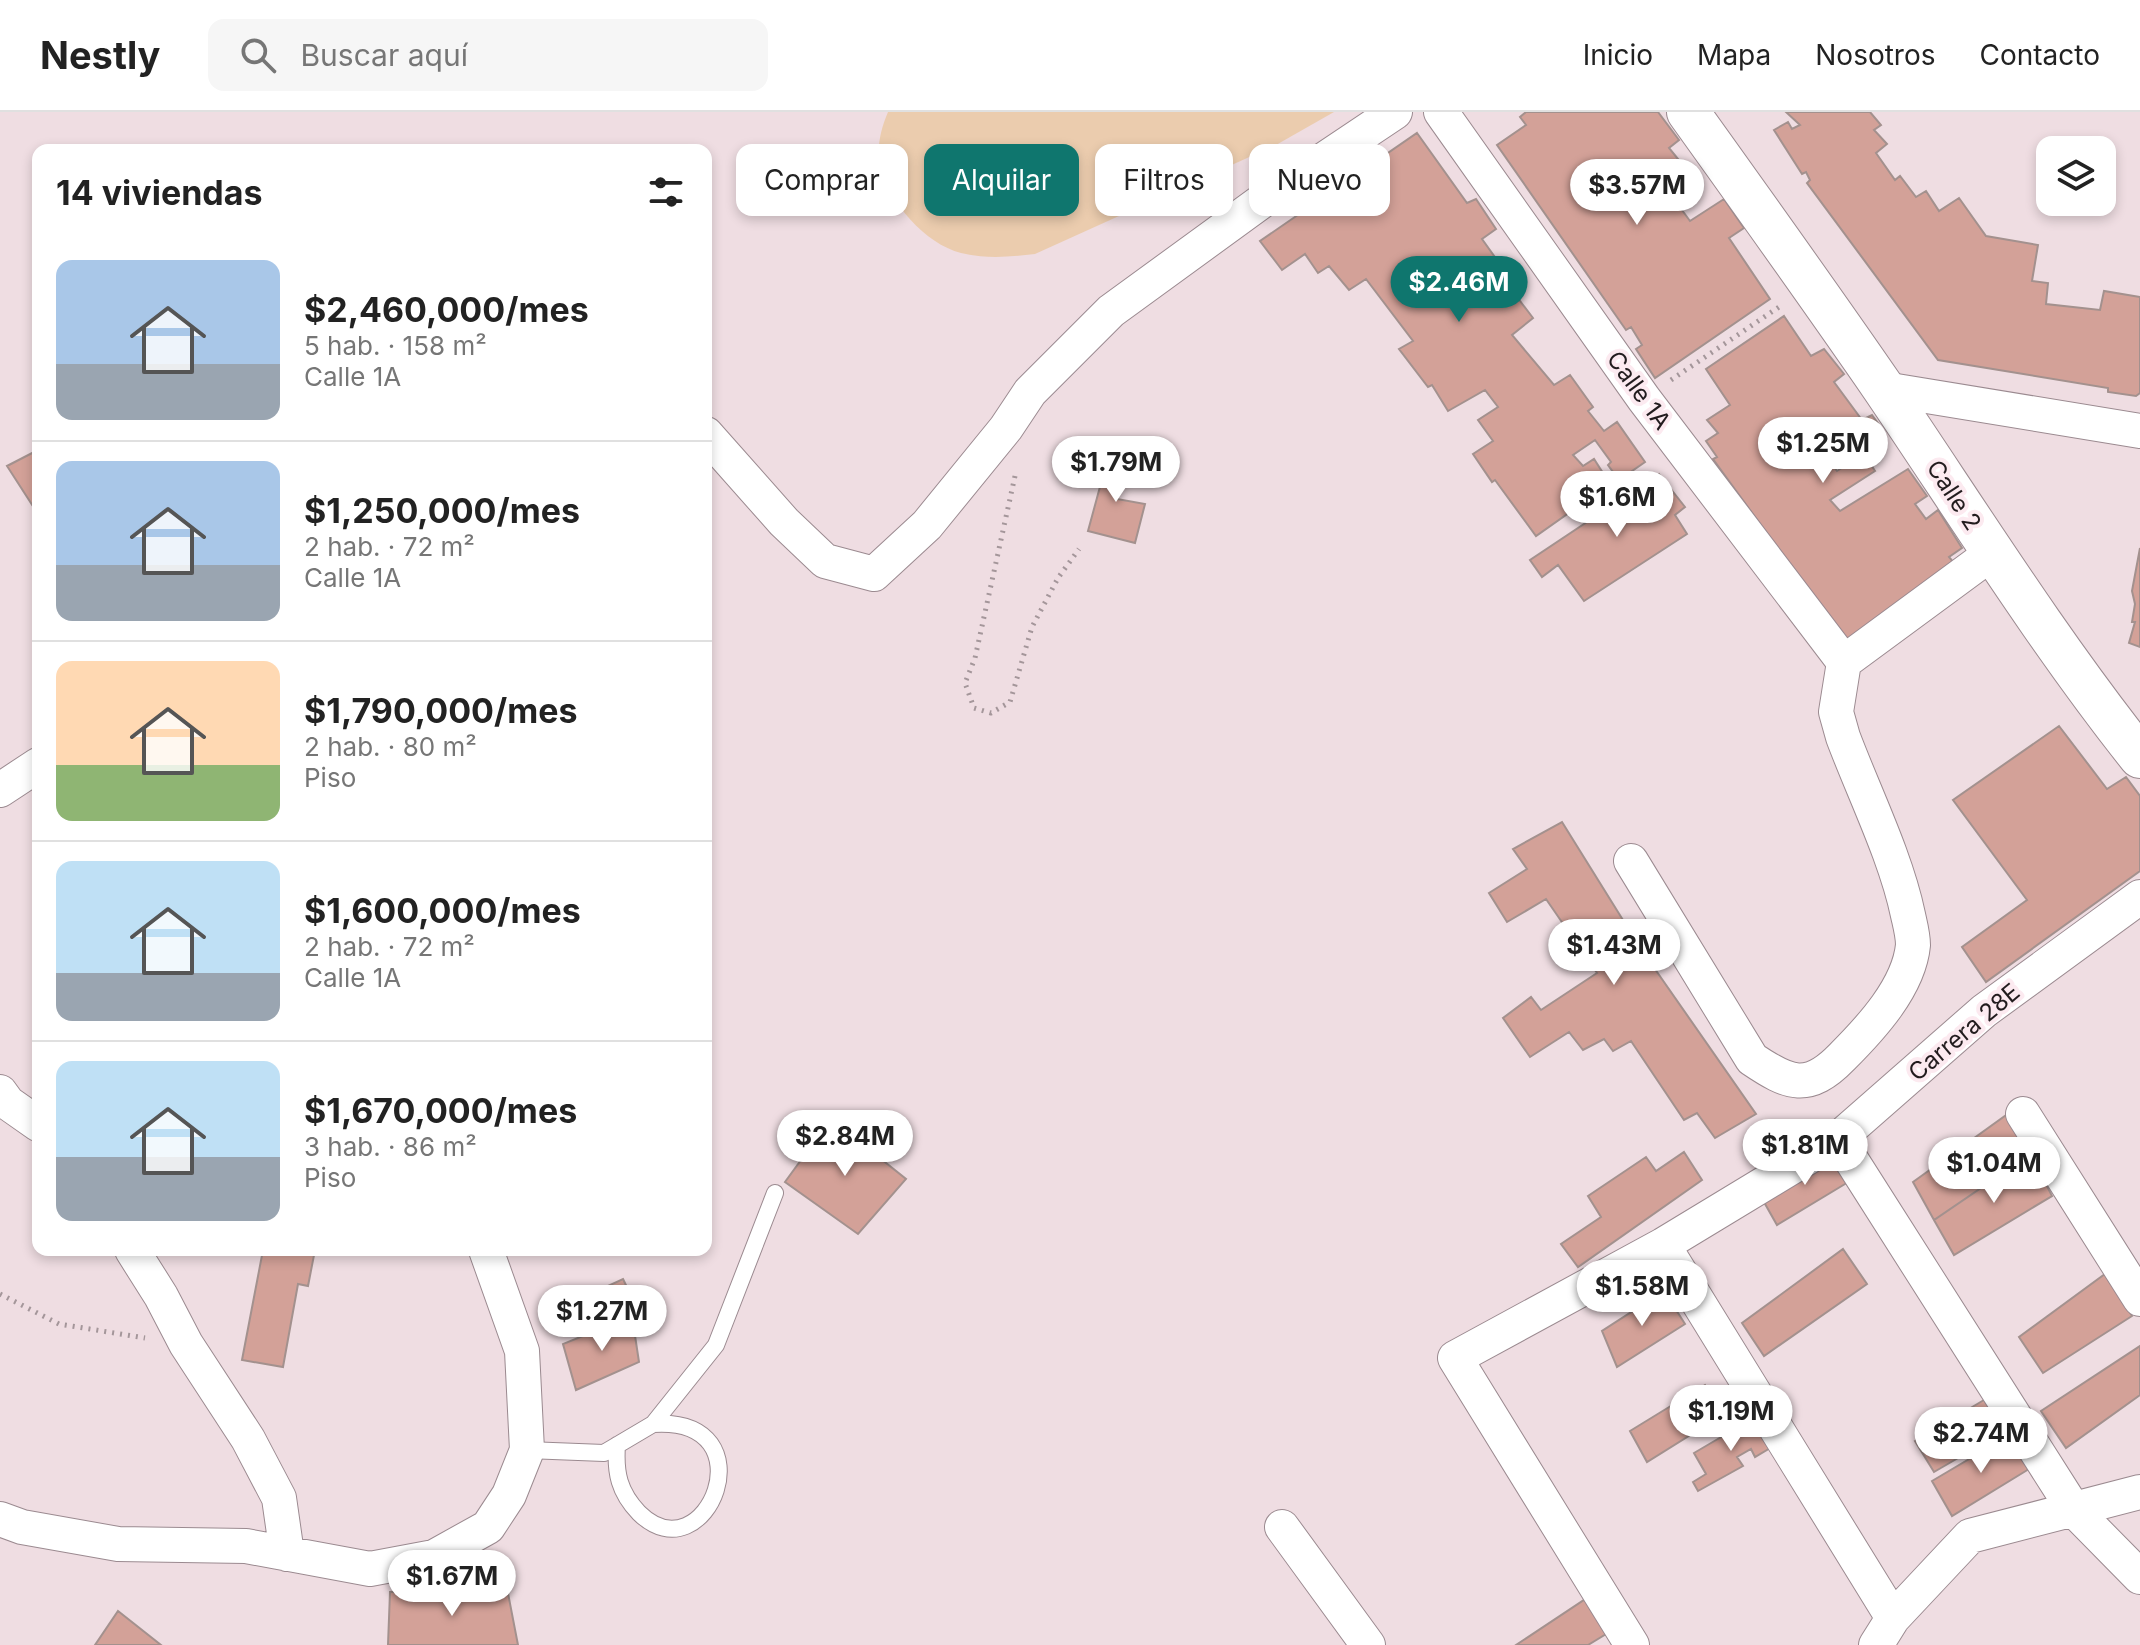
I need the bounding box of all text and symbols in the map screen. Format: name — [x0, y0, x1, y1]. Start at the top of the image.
search box — [208, 19, 768, 91]
text: Nestly — [40, 32, 160, 78]
icon: search — [236, 33, 280, 77]
text: Buscar aquí — [300, 37, 468, 73]
text: Inicio — [1583, 38, 1653, 72]
text: Mapa — [1697, 38, 1771, 72]
text: Nosotros — [1815, 38, 1936, 72]
text: Contacto — [1980, 38, 2100, 72]
map controls — [2036, 136, 2116, 216]
button: layers — [2036, 136, 2116, 216]
chip: Comprar — [736, 144, 908, 216]
chip: Alquilar — [924, 144, 1079, 216]
chip: Filtros — [1095, 144, 1233, 216]
chip: Nuevo — [1249, 144, 1390, 216]
pin: $3.57M — [1572, 159, 1702, 227]
text: $3.57M — [1588, 169, 1686, 200]
icon: filters — [644, 170, 688, 214]
text: 14 viviendas — [56, 172, 263, 213]
pin: $2.46M — [1394, 256, 1524, 324]
text: $2.46M — [1409, 266, 1509, 297]
text: $2,460,000/mes — [304, 289, 589, 330]
icon: home — [120, 292, 216, 388]
text: 5 hab. · 158 m² — [304, 330, 487, 361]
street label: Calle 1A — [1601, 345, 1677, 435]
text: Calle 1A — [304, 361, 401, 392]
pin: $1.25M — [1758, 417, 1888, 485]
text: $1.25M — [1776, 427, 1870, 458]
pin: $1.79M — [1051, 436, 1181, 504]
text: $1.79M — [1070, 446, 1162, 477]
street label: Calle 2 — [1921, 454, 1987, 536]
pin: $1.6M — [1561, 471, 1673, 539]
text: $1.6M — [1578, 481, 1656, 512]
text: $1,250,000/mes — [304, 490, 580, 531]
icon: home — [120, 493, 216, 589]
text: 2 hab. · 72 m² — [304, 531, 475, 562]
text: Calle 1A — [304, 562, 401, 593]
text: $1,790,000/mes — [304, 690, 578, 731]
icon: home — [120, 693, 216, 789]
text: 2 hab. · 80 m² — [304, 731, 477, 762]
text: Piso — [304, 762, 356, 793]
text: $1,600,000/mes — [304, 890, 581, 931]
icon: home — [120, 893, 216, 989]
pin: $1.43M — [1549, 919, 1679, 987]
text: $1.43M — [1566, 929, 1662, 960]
text: 2 hab. · 72 m² — [304, 931, 475, 962]
text: Calle 1A — [304, 962, 401, 993]
street label: Carrera 28E — [1903, 977, 2025, 1087]
text: $1,670,000/mes — [304, 1090, 577, 1131]
icon: home — [120, 1093, 216, 1189]
pin: $2.84M — [780, 1110, 910, 1178]
pin: $1.81M — [1740, 1119, 1870, 1187]
text: $2.84M — [795, 1120, 895, 1151]
text: $1.81M — [1761, 1129, 1849, 1160]
text: 3 hab. · 86 m² — [304, 1131, 477, 1162]
pin: $1.04M — [1929, 1137, 2059, 1205]
text: $1.04M — [1946, 1147, 2042, 1178]
text: Piso — [304, 1162, 356, 1193]
pin: $1.58M — [1577, 1260, 1707, 1328]
text: $1.58M — [1595, 1270, 1689, 1301]
pin: $1.27M — [537, 1285, 667, 1353]
text: $1.27M — [556, 1295, 648, 1326]
pin: $1.19M — [1666, 1385, 1796, 1453]
text: $1.19M — [1688, 1395, 1774, 1426]
pin: $2.74M — [1916, 1407, 2046, 1475]
text: $2.74M — [1933, 1417, 2029, 1448]
pin: $1.67M — [387, 1550, 517, 1618]
text: $1.67M — [406, 1560, 498, 1591]

